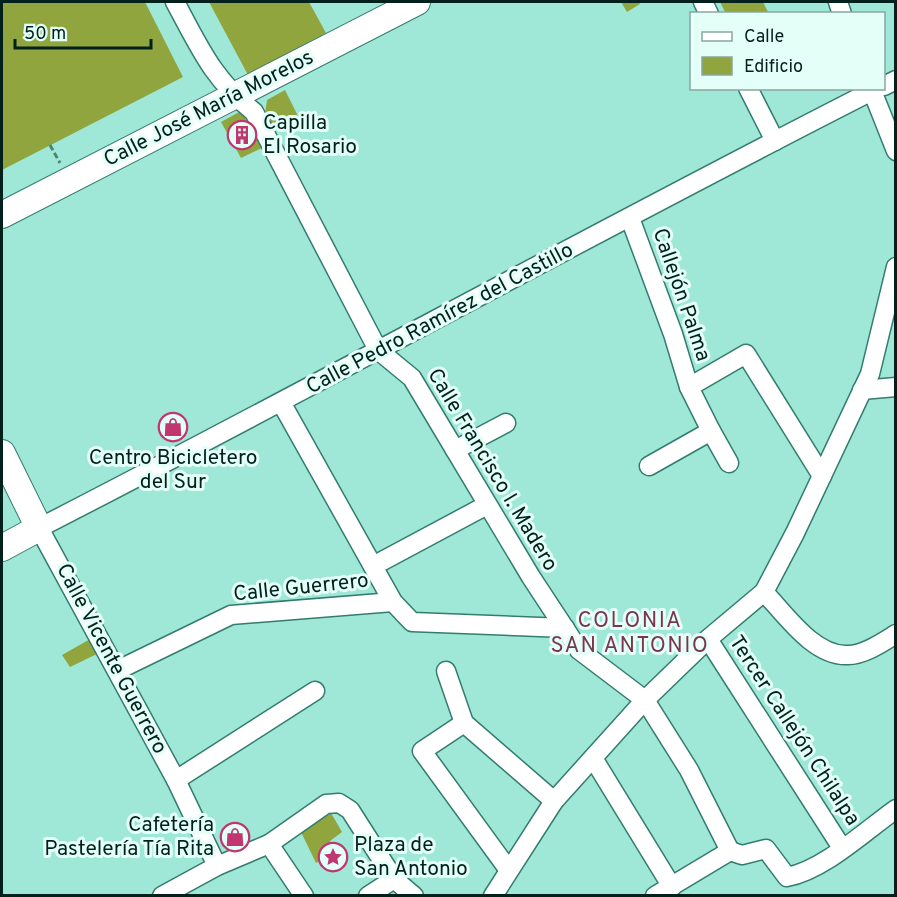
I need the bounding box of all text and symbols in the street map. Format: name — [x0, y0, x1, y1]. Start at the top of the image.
scale bar — [15, 12, 152, 50]
legend — [690, 12, 885, 90]
text: 50 m — [24, 23, 66, 46]
text: Calle — [744, 26, 784, 49]
street label: Calle José María Morelos — [99, 44, 319, 174]
text: Edificio — [744, 56, 803, 79]
place label: Capilla El Rosario — [263, 110, 357, 161]
building icon: Capilla El Rosario — [226, 119, 258, 151]
street label: Callejón Palma — [646, 225, 716, 365]
street label: Calle Pedro Ramírez del Castillo — [302, 237, 578, 401]
street label: Calle Francisco I. Madero — [421, 364, 563, 576]
shop icon: Centro Bicicletero del Sur — [157, 411, 189, 443]
place label: Centro Bicicletero del Sur — [89, 445, 257, 496]
street label: Calle Vicente Guerrero — [49, 559, 173, 759]
street label: Calle Guerrero — [232, 567, 370, 609]
district label: COLONIA SAN ANTONIO — [551, 608, 709, 660]
street label: Tercer Callejón Chilalpa — [722, 631, 866, 831]
place label: Cafetería Pastelería Tía Rita — [44, 812, 214, 863]
shop icon: Cafetería Pastelería Tía Rita — [219, 821, 251, 853]
place label: Plaza de San Antonio — [354, 832, 468, 883]
place icon: Plaza de San Antonio — [317, 841, 349, 873]

